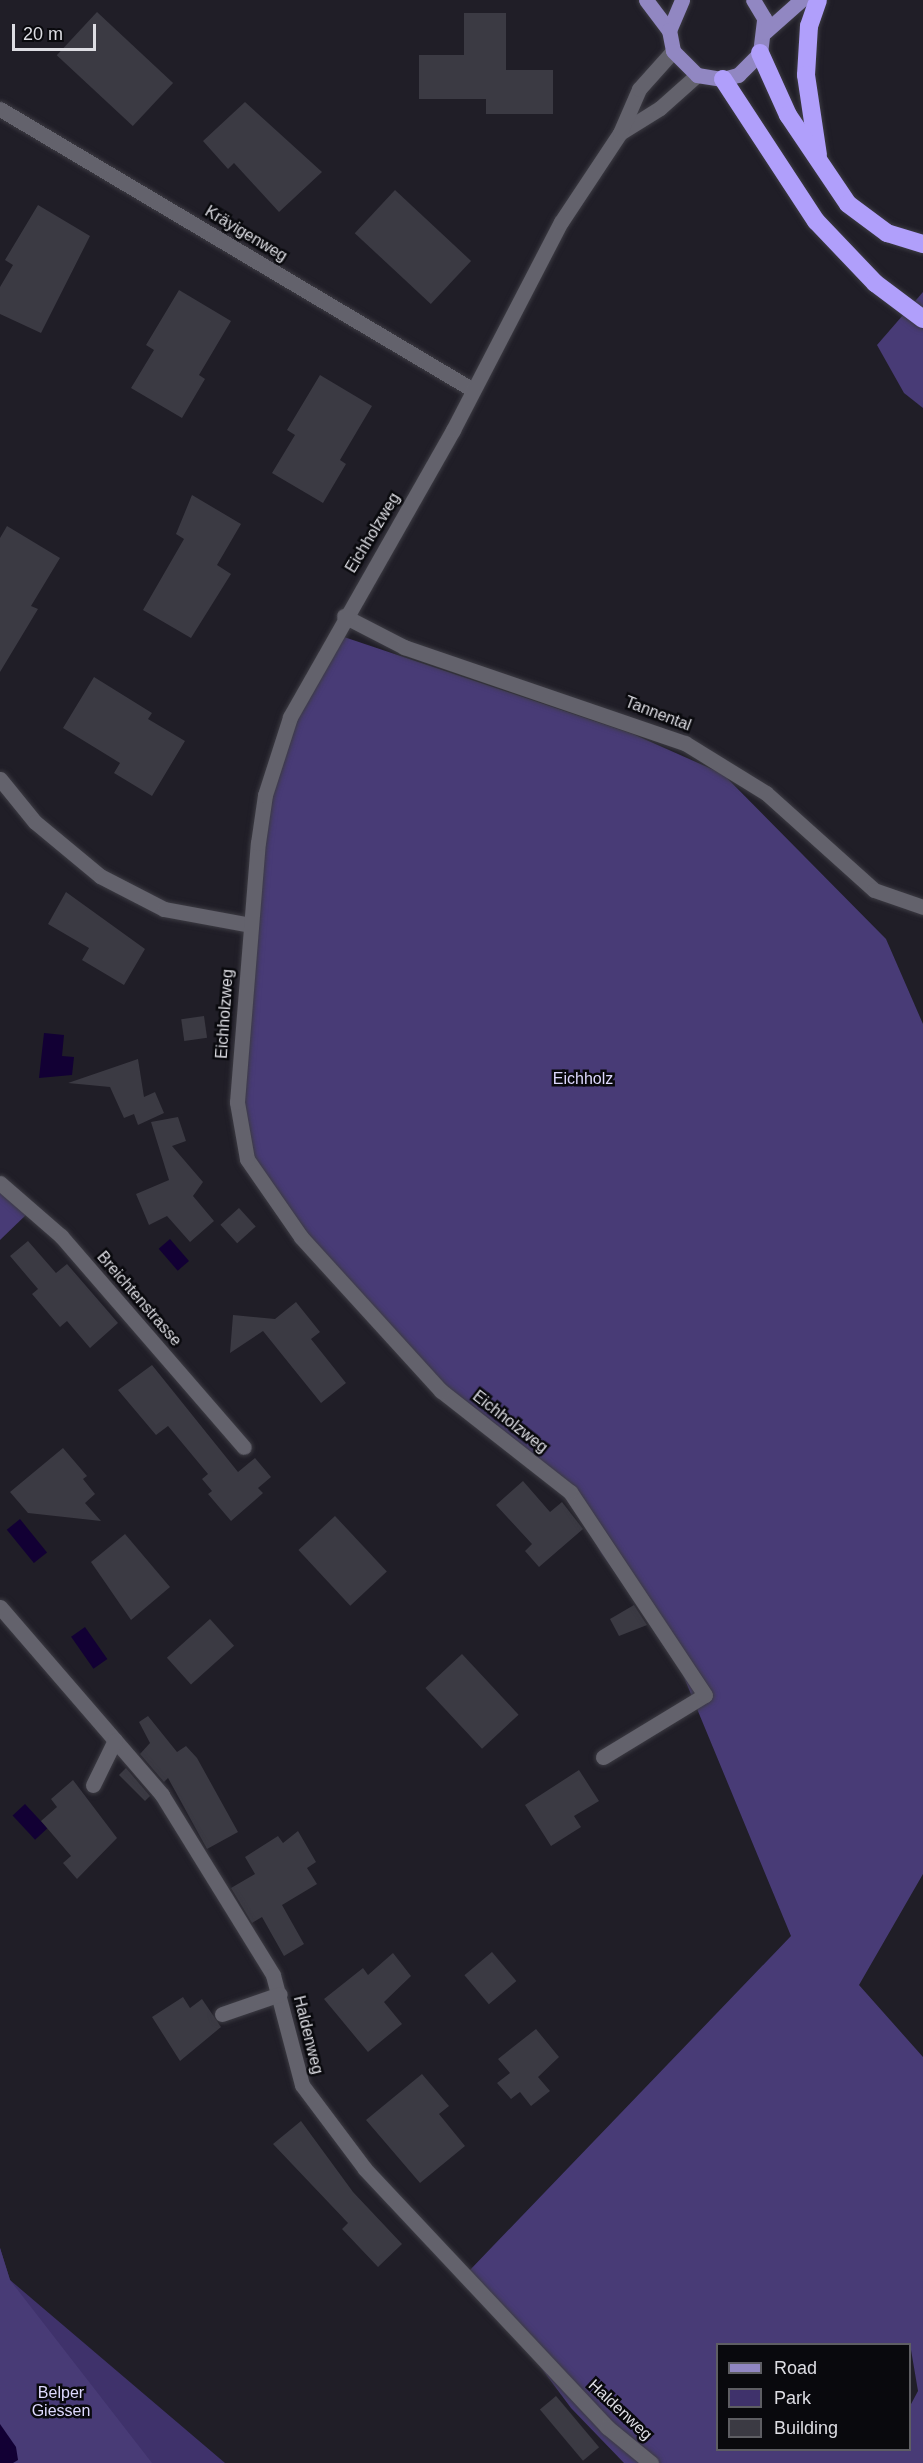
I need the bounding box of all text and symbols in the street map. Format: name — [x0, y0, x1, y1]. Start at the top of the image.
scale bar — [15, 12, 99, 50]
text: 20 m — [23, 24, 63, 44]
street label: Kräyigenweg — [201, 202, 291, 266]
street label: Eichholzweg — [342, 490, 404, 576]
street label: Tannental — [622, 693, 694, 735]
street label: Eichholzweg — [212, 969, 238, 1059]
park label: Eichholz — [553, 1069, 613, 1089]
street label: Breichtenstrasse — [93, 1248, 185, 1350]
street label: Eichholzweg — [469, 1387, 551, 1457]
street label: Haldenweg — [289, 1994, 327, 2076]
legend — [716, 2343, 911, 2451]
text: Road — [774, 2358, 817, 2378]
street label: Haldenweg — [584, 2376, 656, 2444]
park label: Belper Giessen — [32, 2383, 90, 2421]
text: Park — [774, 2388, 811, 2408]
text: Building — [774, 2418, 838, 2438]

